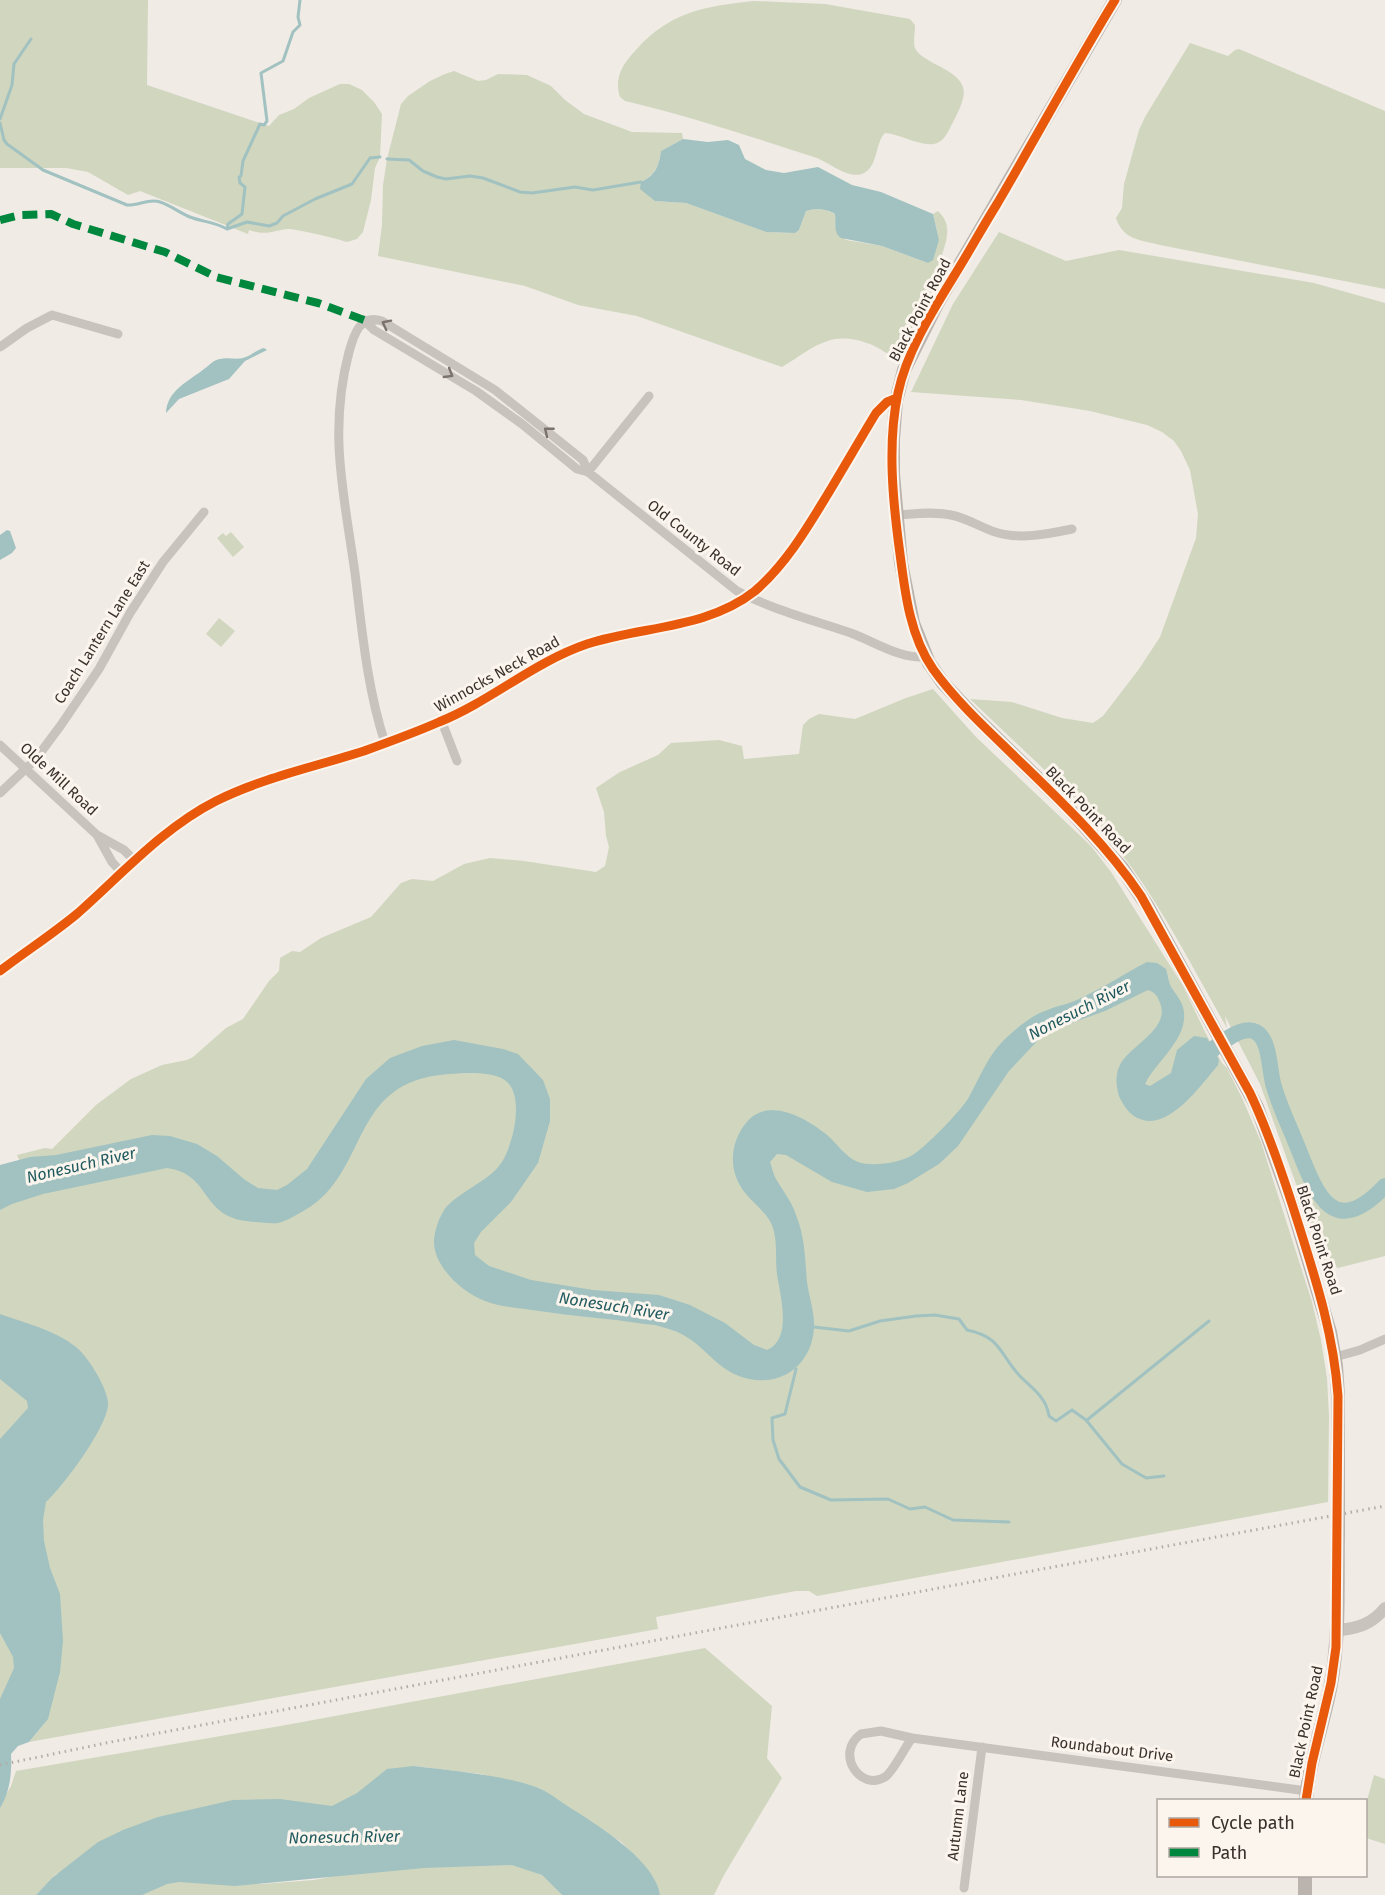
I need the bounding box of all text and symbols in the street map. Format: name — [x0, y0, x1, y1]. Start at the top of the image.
street label: Black Point Road — [885, 255, 955, 365]
one-way arrow — [381, 320, 392, 331]
one-way arrow — [443, 367, 453, 379]
one-way arrow — [544, 427, 555, 438]
street label: Old County Road — [644, 496, 744, 580]
street label: Coach Lantern Lane East — [50, 556, 154, 707]
street label: Winnocks Neck Road — [431, 632, 563, 716]
street label: Olde Mill Road — [17, 739, 101, 819]
street label: Black Point Road — [1042, 763, 1134, 857]
water label: Nonesuch River — [1025, 976, 1134, 1044]
water label: Nonesuch River — [25, 1143, 138, 1187]
street label: Black Point Road — [1293, 1183, 1345, 1297]
water label: Nonesuch River — [558, 1288, 671, 1324]
street label: Black Point Road — [1285, 1664, 1327, 1780]
street label: Roundabout Drive — [1050, 1733, 1174, 1765]
street label: Autumn Lane — [944, 1770, 972, 1862]
legend — [1157, 1799, 1367, 1877]
text: Cycle path — [1211, 1812, 1295, 1834]
water label: Nonesuch River — [288, 1827, 401, 1847]
text: Path — [1211, 1842, 1247, 1864]

